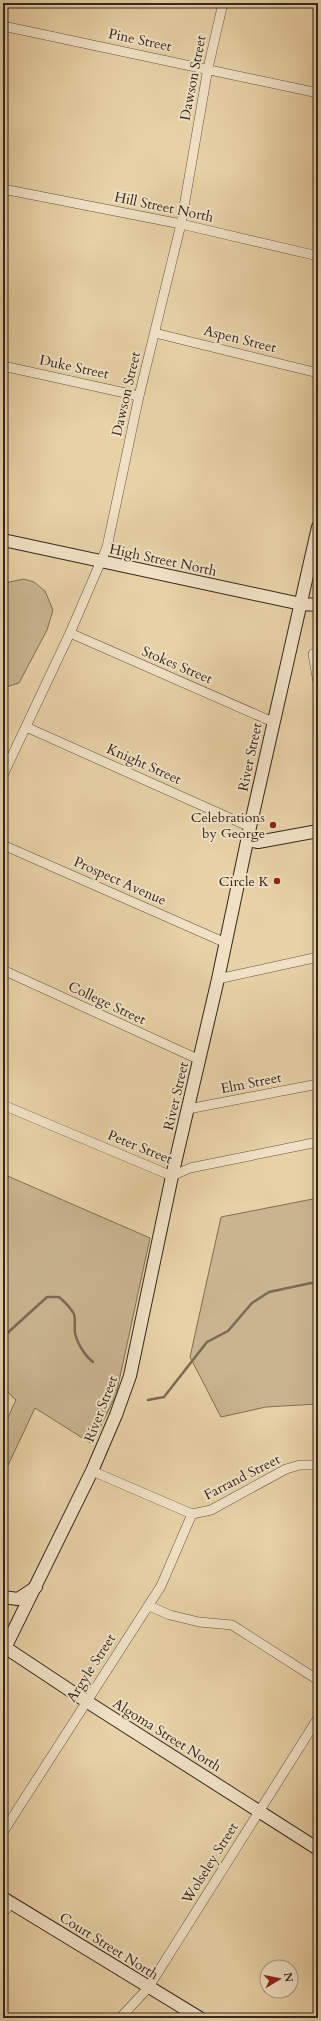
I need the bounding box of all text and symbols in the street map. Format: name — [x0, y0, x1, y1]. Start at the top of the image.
street label: Pine Street — [107, 24, 174, 56]
street label: Dawson Street — [175, 33, 211, 122]
street label: Hill Street North — [113, 187, 216, 227]
street label: Aspen Street — [202, 321, 279, 357]
street label: Dawson Street — [107, 349, 145, 438]
street label: Duke Street — [38, 350, 111, 384]
street label: High Street North — [108, 539, 219, 581]
street label: Stokes Street — [139, 642, 216, 689]
street label: River Street — [233, 720, 267, 793]
street label: Knight Street — [104, 739, 185, 789]
place label: Celebrations by George — [191, 808, 265, 843]
marker: Celebrations by George — [268, 820, 278, 830]
street label: Prospect Avenue — [71, 852, 169, 910]
place label: Circle K — [219, 872, 270, 891]
marker: Circle K — [272, 876, 282, 886]
street label: College Street — [65, 977, 149, 1029]
street label: River Street — [159, 1059, 193, 1132]
street label: Elm Street — [219, 1068, 284, 1098]
street label: Peter Street — [105, 1125, 176, 1169]
street label: River Street — [80, 1373, 123, 1445]
street label: Farrand Street — [201, 1449, 284, 1504]
street label: Argyle Street — [62, 1630, 120, 1706]
street label: Algoma Street North — [109, 1694, 225, 1776]
street label: Wolseley Street — [177, 1818, 243, 1908]
street label: Court Street North — [56, 1908, 162, 1984]
north arrow — [259, 1959, 299, 1999]
text: N — [280, 1971, 297, 1984]

